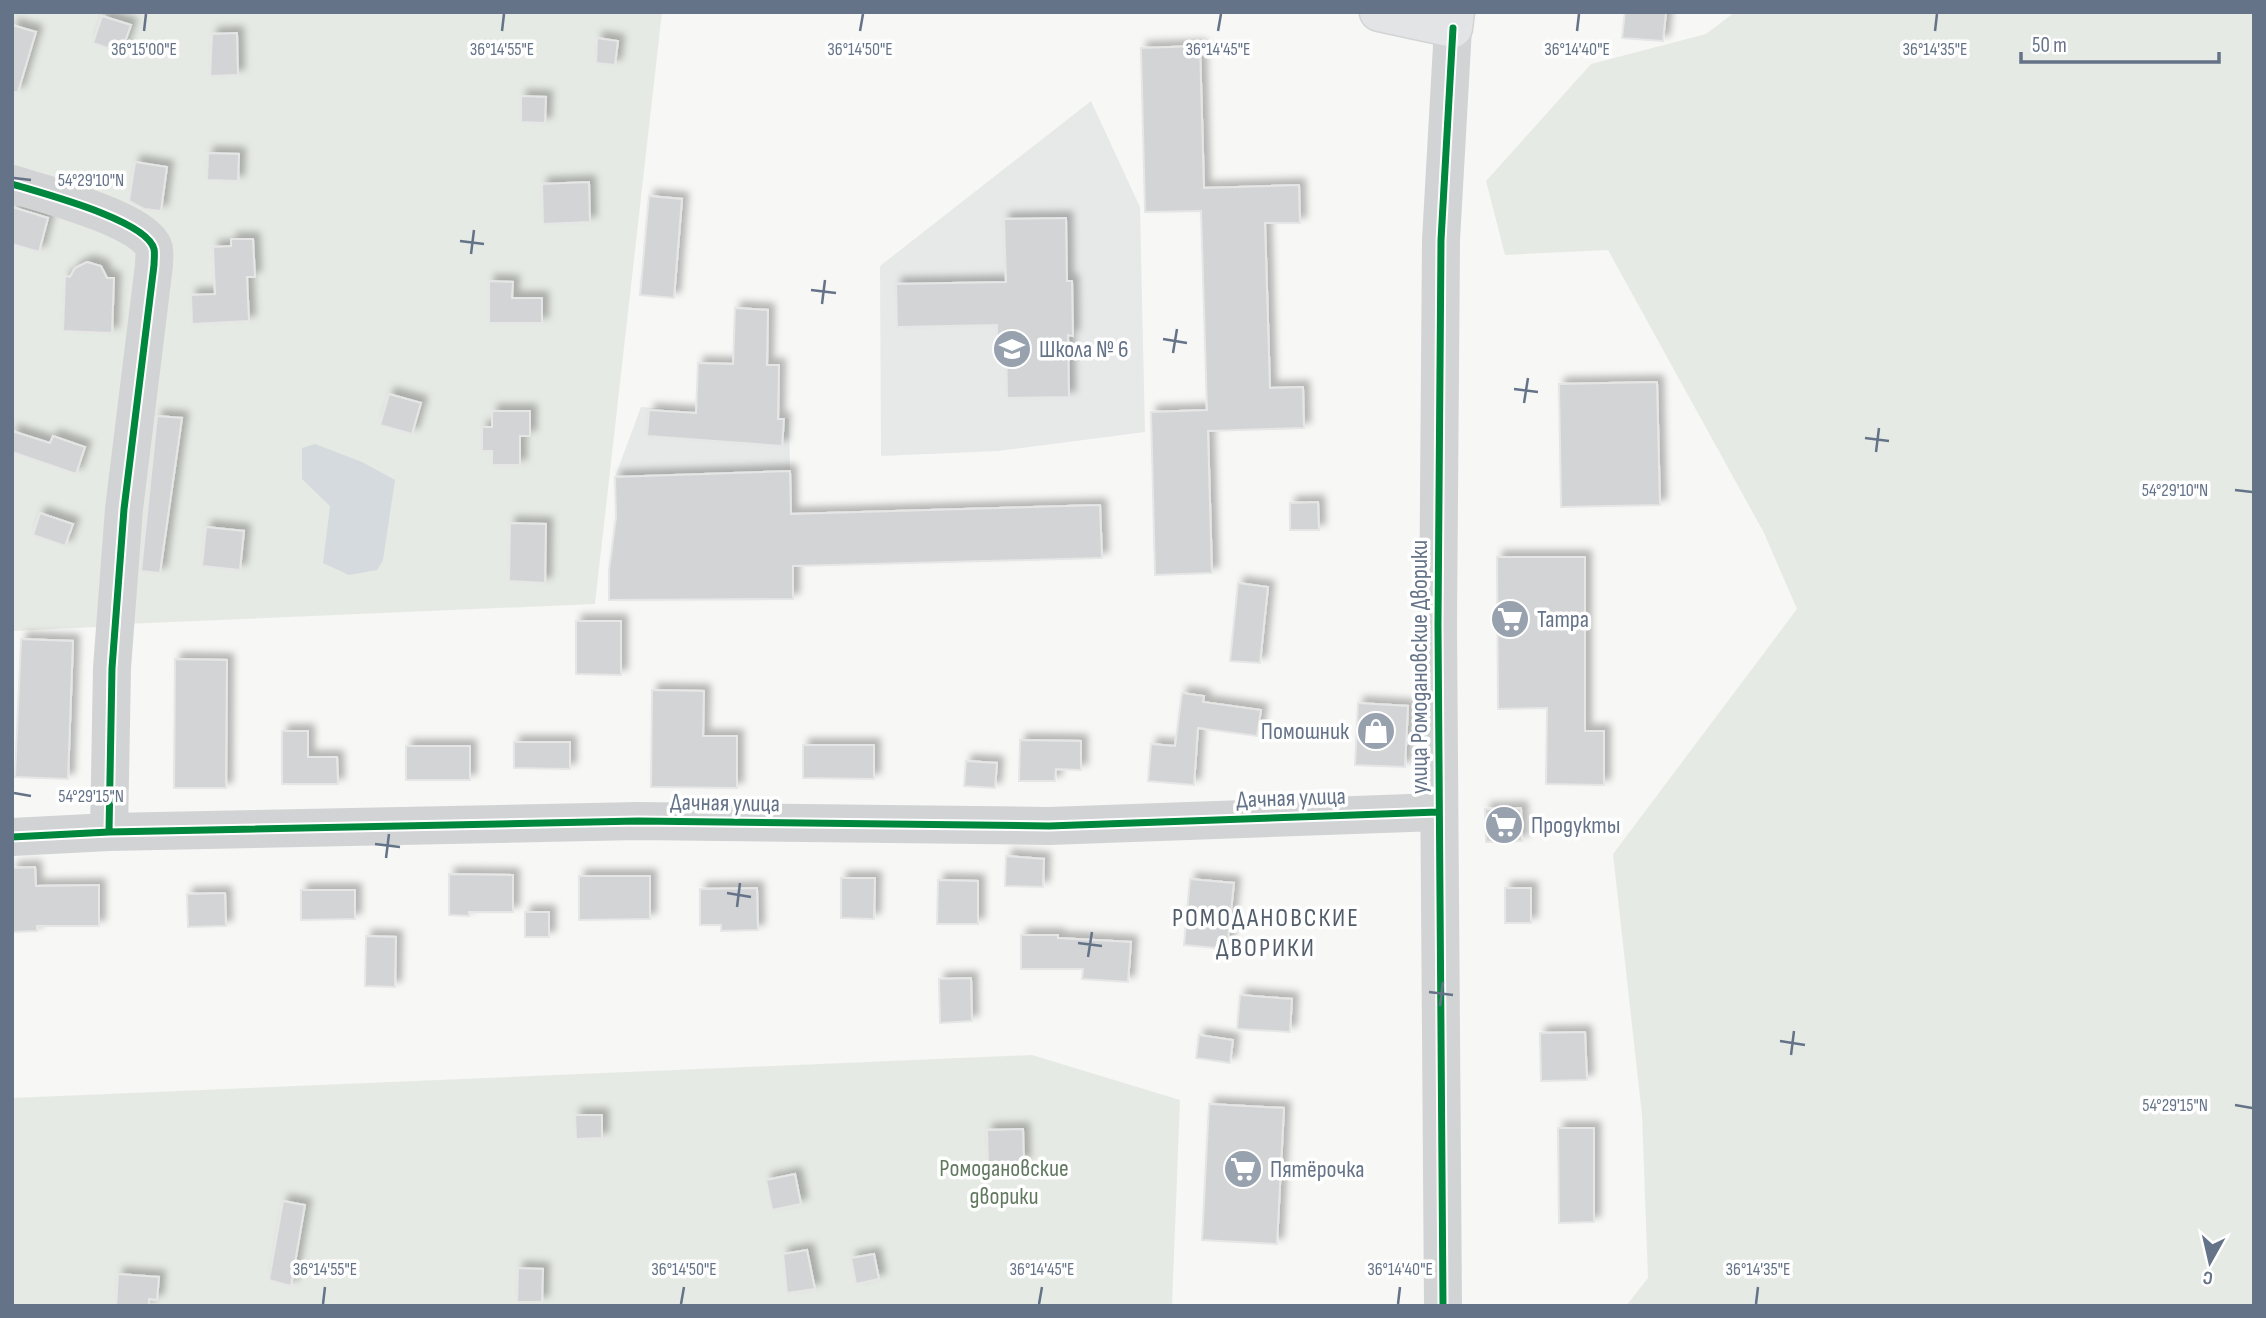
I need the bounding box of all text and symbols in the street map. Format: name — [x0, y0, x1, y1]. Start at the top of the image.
scale bar — [2021, 21, 2219, 65]
text: 50 m — [2032, 33, 2067, 58]
text: 36°15'00"E — [111, 39, 177, 60]
text: 36°14'55"E — [470, 39, 534, 60]
text: 36°14'50"E — [827, 39, 893, 60]
text: 36°14'45"E — [1186, 39, 1250, 60]
text: 36°14'40"E — [1544, 39, 1610, 60]
text: 36°14'35"E — [1903, 39, 1967, 60]
text: 54°29'10"N — [58, 170, 124, 191]
school or university icon: Школа № 6 — [991, 328, 1033, 370]
place label: Школа № 6 — [1039, 335, 1128, 364]
text: 54°29'10"N — [2142, 480, 2208, 501]
street label: улица Ромодановские Дворики — [1405, 540, 1434, 794]
supermarket icon: Татра — [1489, 598, 1531, 640]
place label: Татра — [1537, 605, 1589, 634]
shop icon: Помошник — [1355, 710, 1397, 752]
place label: Помошник — [1261, 717, 1350, 746]
street label: Дачная улица — [1236, 782, 1346, 814]
text: 54°29'15"N — [58, 786, 124, 807]
street label: Дачная улица — [670, 788, 780, 818]
supermarket icon: Продукты — [1483, 804, 1525, 846]
place label: Продукты — [1531, 811, 1620, 840]
district label: РОМОДАНОВСКИЕ ДВОРИКИ — [1172, 903, 1360, 964]
text: 54°29'15"N — [2142, 1095, 2208, 1116]
supermarket icon: Пятёрочка — [1222, 1148, 1264, 1190]
park label: Ромодановские дворики — [939, 1154, 1069, 1211]
place label: Пятёрочка — [1270, 1155, 1364, 1184]
north arrow — [2175, 1227, 2245, 1297]
text: 36°14'55"E — [293, 1259, 357, 1280]
text: 36°14'50"E — [651, 1259, 717, 1280]
text: 36°14'45"E — [1010, 1259, 1074, 1280]
text: 36°14'40"E — [1367, 1259, 1433, 1280]
text: 36°14'35"E — [1726, 1259, 1790, 1280]
text: С — [2201, 1265, 2214, 1289]

